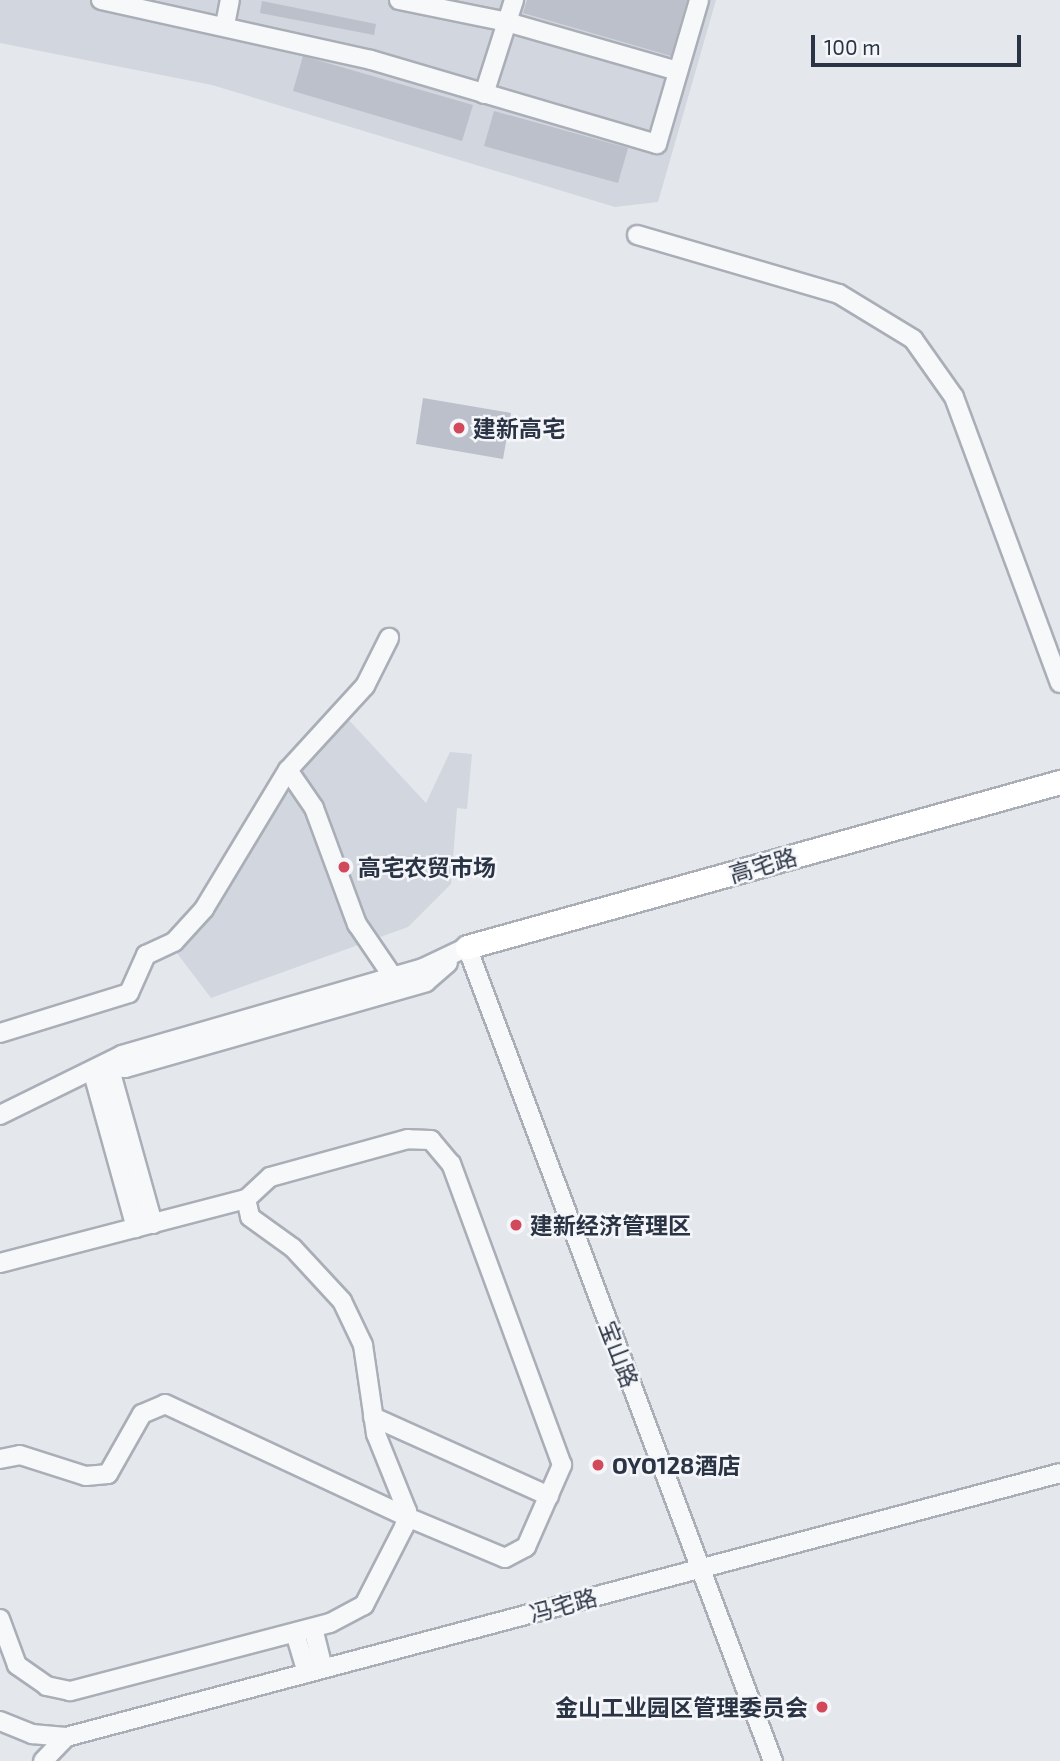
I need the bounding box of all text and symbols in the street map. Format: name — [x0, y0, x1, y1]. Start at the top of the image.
scale bar — [815, 21, 1025, 65]
text: 100 m — [824, 34, 881, 59]
place label: 建新高宅 — [473, 414, 565, 442]
marker: 建新高宅 — [451, 420, 467, 436]
street label: 高宅路 — [726, 842, 800, 888]
place label: 高宅农贸市场 — [358, 853, 496, 881]
marker: 高宅农贸市场 — [336, 859, 352, 875]
place label: 建新经济管理区 — [530, 1211, 691, 1239]
marker: 建新经济管理区 — [508, 1217, 524, 1233]
street label: 宝山路 — [594, 1317, 644, 1391]
place label: OYO128酒店 — [612, 1451, 740, 1479]
marker: OYO128酒店 — [590, 1457, 606, 1473]
street label: 冯宅路 — [526, 1583, 600, 1627]
place label: 金山工业园区管理委员会 — [555, 1693, 808, 1721]
marker: 金山工业园区管理委员会 — [814, 1699, 830, 1715]

